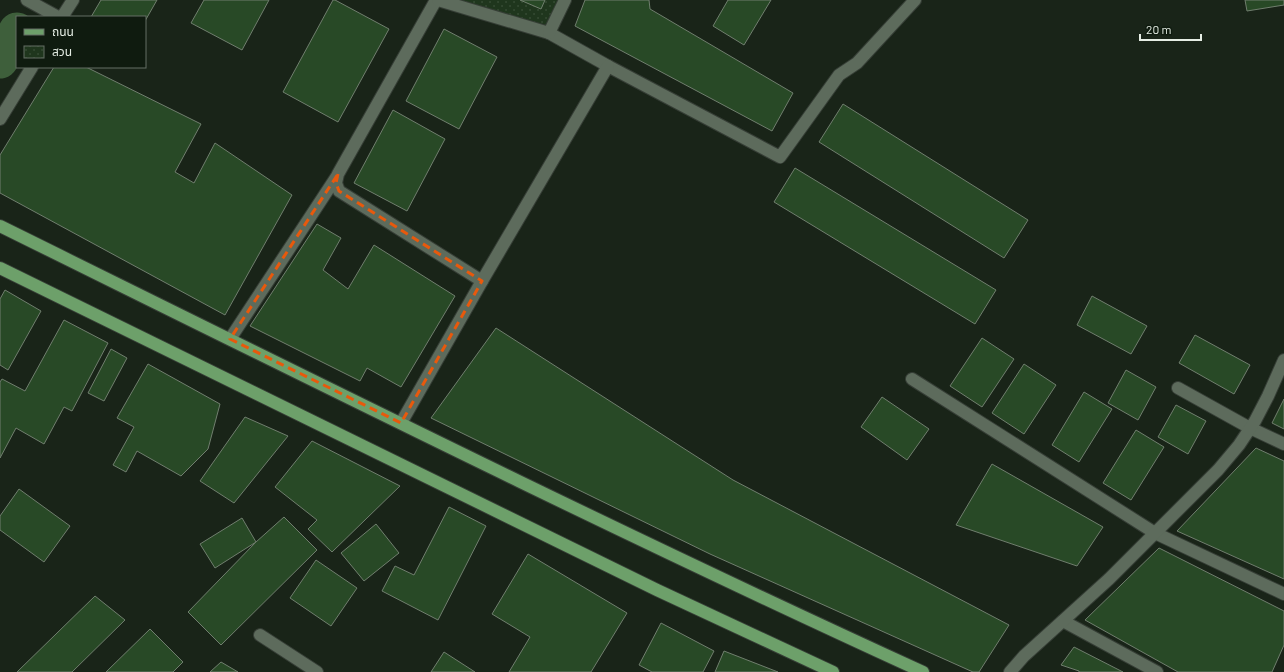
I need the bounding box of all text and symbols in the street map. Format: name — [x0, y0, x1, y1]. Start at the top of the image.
legend — [16, 16, 146, 68]
scale bar — [1140, 16, 1201, 42]
text: 20 m — [1146, 22, 1172, 36]
text: ถนน — [52, 24, 74, 38]
text: สวน — [52, 44, 72, 58]

